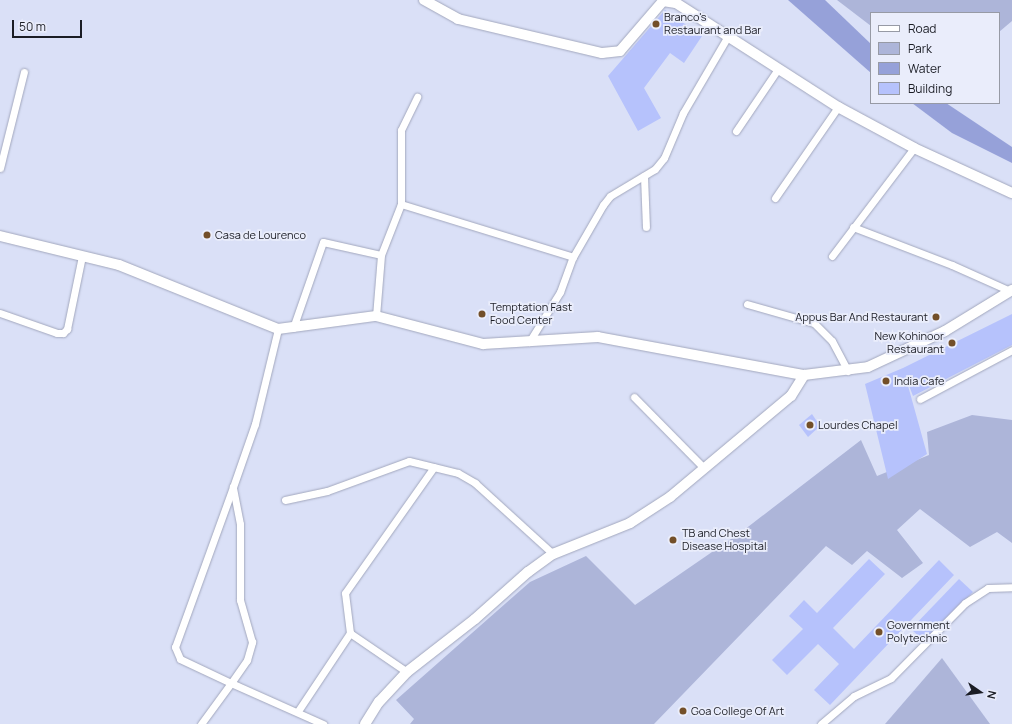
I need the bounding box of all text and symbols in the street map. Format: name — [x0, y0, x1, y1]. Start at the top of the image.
place label: Branco's Restaurant and Bar — [664, 11, 761, 37]
scale bar — [14, 12, 84, 38]
legend — [870, 12, 1000, 104]
text: 50 m — [19, 18, 46, 35]
marker: Branco's Restaurant and Bar — [651, 19, 661, 29]
text: Road — [908, 20, 936, 37]
text: Park — [908, 40, 932, 57]
text: Water — [908, 60, 941, 77]
text: Building — [908, 80, 952, 97]
place label: Casa de Lourenco — [215, 228, 306, 242]
marker: Casa de Lourenco — [202, 230, 212, 240]
place label: Temptation Fast Food Center — [490, 301, 572, 327]
marker: Temptation Fast Food Center — [477, 309, 487, 319]
place label: Appus Bar And Restaurant — [795, 310, 928, 324]
marker: Appus Bar And Restaurant — [931, 312, 941, 322]
place label: New Kohinoor Restaurant — [874, 330, 944, 356]
marker: New Kohinoor Restaurant — [947, 338, 957, 348]
place label: India Cafe — [894, 374, 945, 388]
marker: India Cafe — [881, 376, 891, 386]
place label: Lourdes Chapel — [818, 418, 897, 432]
marker: Lourdes Chapel — [805, 420, 815, 430]
place label: TB and Chest Disease Hospital — [682, 527, 766, 553]
marker: TB and Chest Disease Hospital — [667, 534, 679, 546]
place label: Government Polytechnic — [887, 619, 950, 645]
marker: Government Polytechnic — [874, 627, 884, 637]
north arrow — [960, 672, 1000, 712]
text: N — [984, 689, 1000, 700]
place label: Goa College Of Art — [691, 704, 784, 718]
marker: Goa College Of Art — [678, 706, 688, 716]

